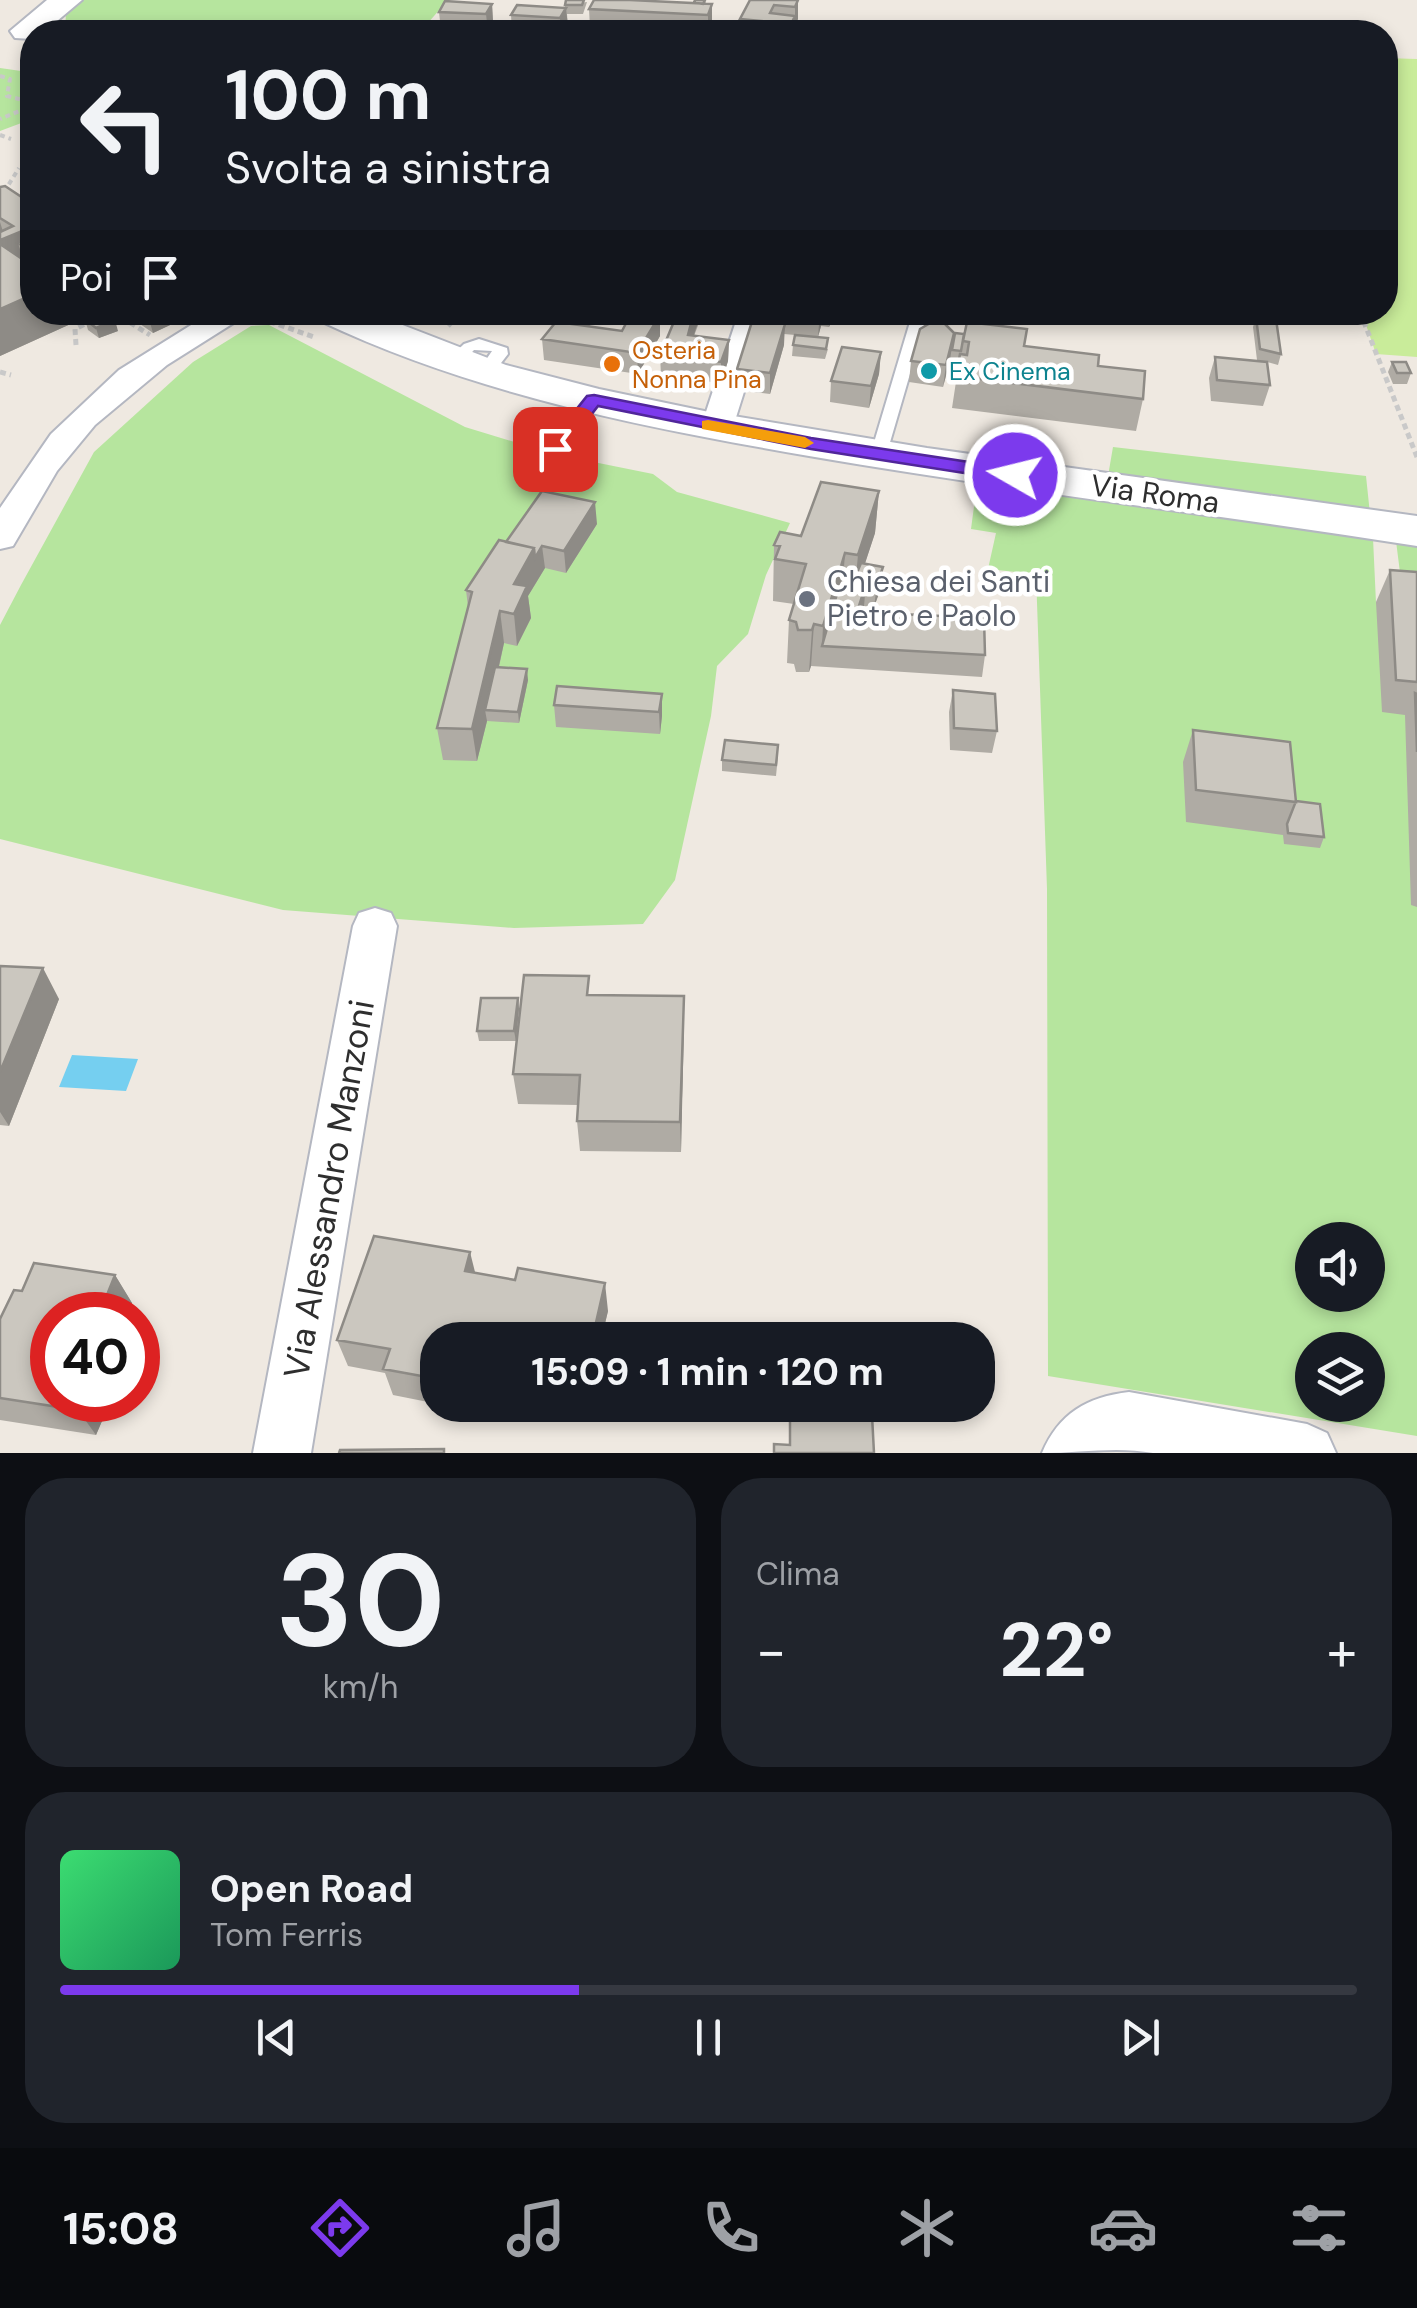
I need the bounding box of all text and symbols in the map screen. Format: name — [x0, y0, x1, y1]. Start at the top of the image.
text: 100 m — [225, 50, 431, 141]
icon: left — [60, 60, 190, 190]
text: Svolta a sinistra — [225, 138, 551, 197]
icon: arrive — [133, 250, 188, 305]
text: Poi — [60, 253, 113, 303]
place label: Osteria Nonna Pina — [632, 334, 762, 396]
marker: Osteria Nonna Pina — [601, 353, 623, 375]
place label: Ex Cinema — [949, 355, 1071, 388]
marker: Ex Cinema — [918, 360, 940, 382]
pin — [513, 407, 598, 492]
icon: arrive — [528, 422, 583, 477]
position arrow — [963, 423, 1067, 527]
street label: Via Roma — [1088, 465, 1222, 522]
place label: Chiesa dei Santi Pietro e Paolo — [827, 562, 1050, 635]
marker: Chiesa dei Santi Pietro e Paolo — [796, 588, 818, 610]
street label: Via Alessandro Manzoni — [273, 996, 385, 1382]
map controls — [1295, 1222, 1385, 1422]
button: sound — [1295, 1222, 1385, 1312]
speed limit sign: 40 — [30, 1292, 160, 1422]
button: layers — [1295, 1332, 1385, 1422]
text: 15:09 · 1 min · 120 m — [531, 1347, 884, 1397]
text: 30 — [276, 1516, 445, 1685]
text: Clima — [756, 1553, 840, 1595]
text: 22° — [1000, 1602, 1113, 1699]
text: − — [756, 1615, 786, 1687]
text: + — [1327, 1615, 1357, 1687]
text: km/h — [323, 1666, 398, 1708]
text: Open Road — [210, 1864, 413, 1914]
text: Tom Ferris — [210, 1914, 363, 1956]
icon: previous — [249, 2010, 304, 2065]
icon: pause — [681, 2010, 736, 2065]
icon: next — [1113, 2010, 1168, 2065]
icon: directions — [305, 2193, 375, 2263]
icon: music — [501, 2193, 571, 2263]
icon: phone — [696, 2193, 766, 2263]
icon: climate — [892, 2193, 962, 2263]
icon: car — [1088, 2193, 1158, 2263]
icon: filters — [1284, 2193, 1354, 2263]
text: 15:08 — [63, 2199, 179, 2258]

